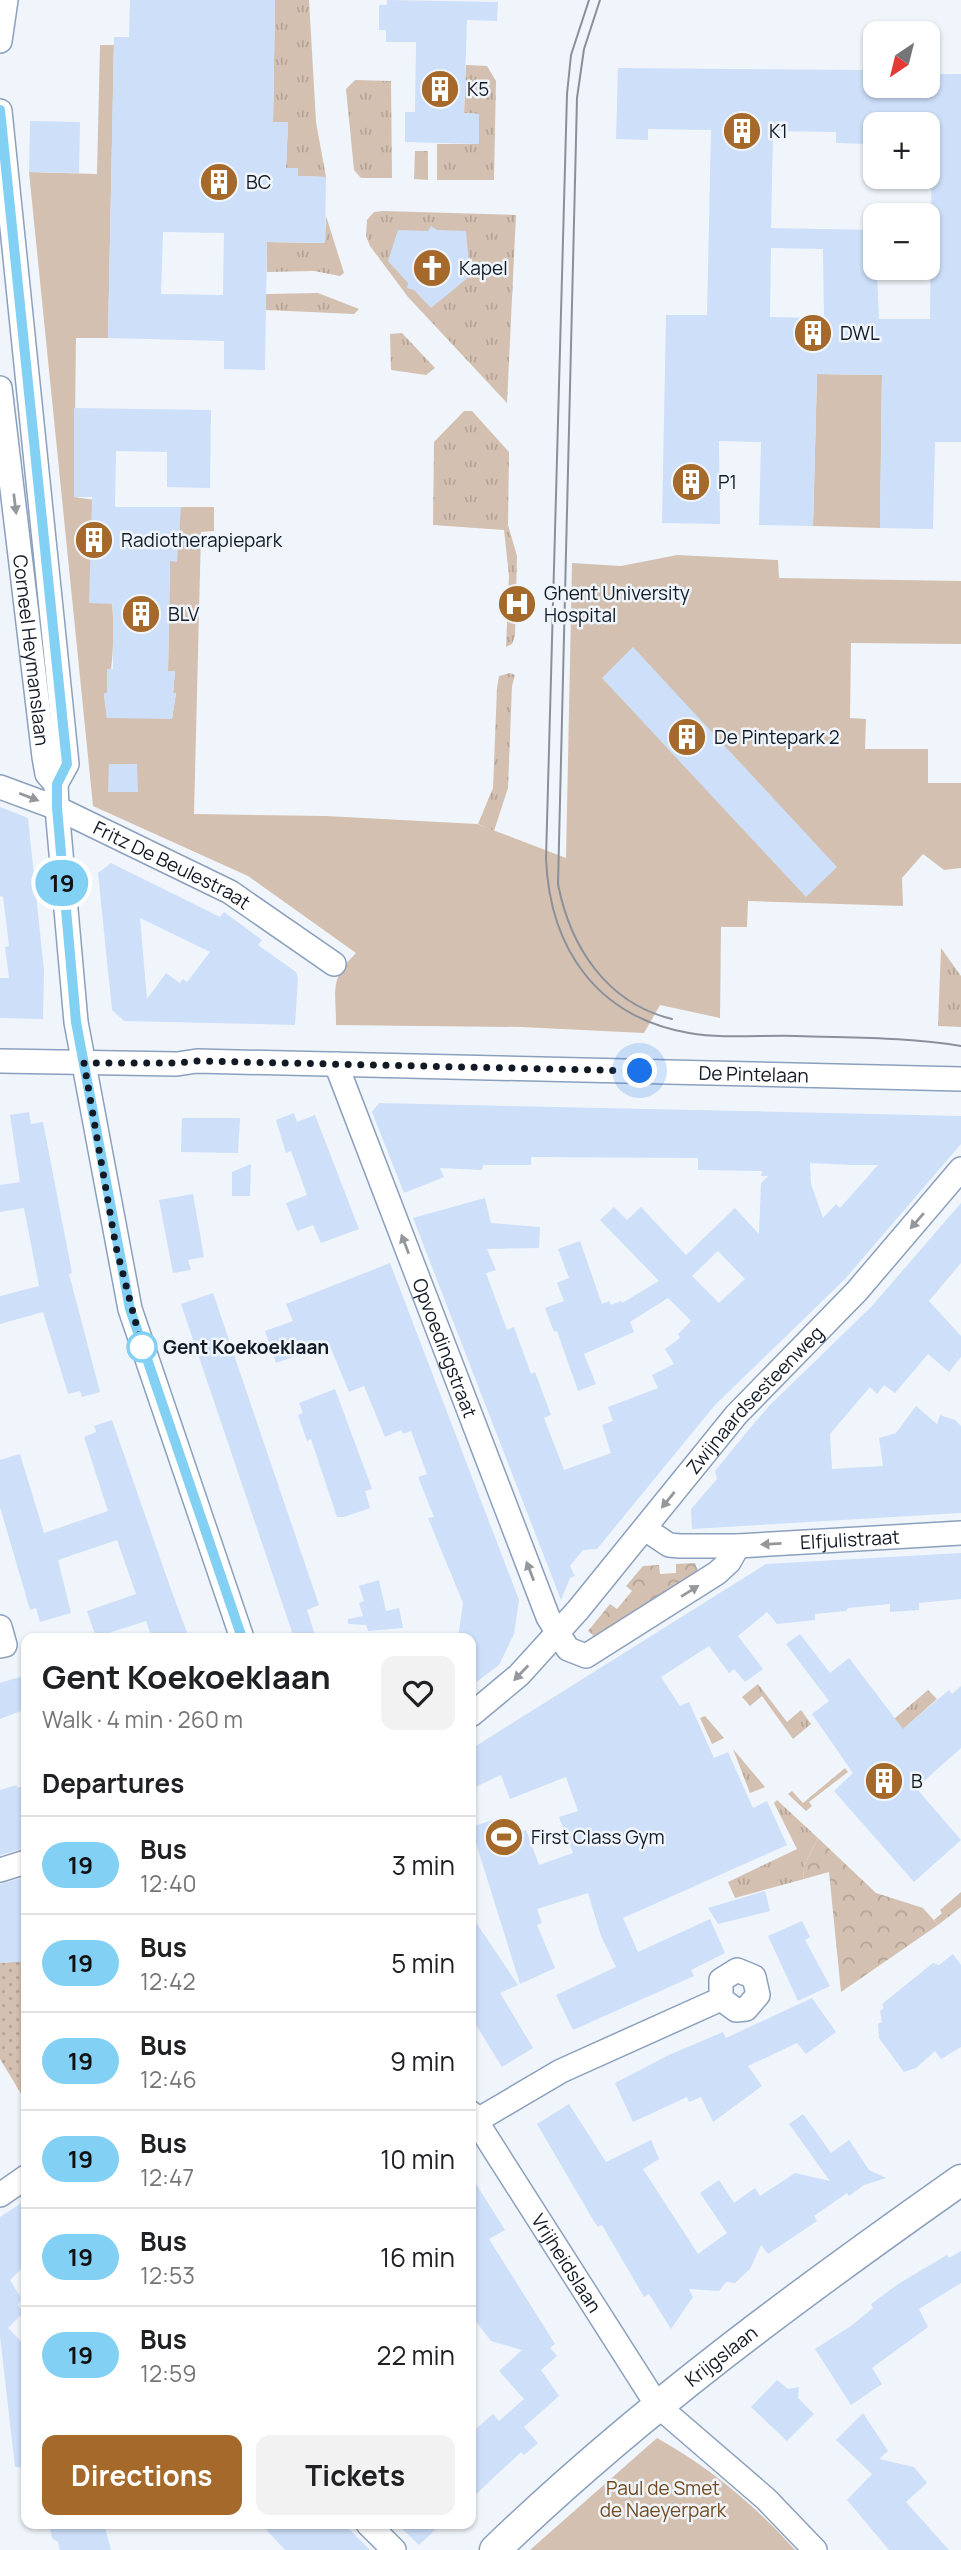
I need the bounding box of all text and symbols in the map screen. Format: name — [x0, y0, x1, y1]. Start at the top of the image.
north arrow — [863, 21, 940, 98]
map controls — [863, 21, 940, 280]
building icon: K5 — [419, 68, 461, 110]
place label: K5 — [467, 76, 489, 102]
building icon: K1 — [721, 110, 763, 152]
button: + — [863, 112, 940, 189]
place label: K1 — [769, 118, 788, 144]
building icon: BC — [198, 161, 240, 203]
place label: BC — [246, 169, 271, 195]
button: − — [863, 203, 940, 280]
church icon: Kapel — [411, 247, 453, 289]
place label: Kapel — [459, 255, 508, 281]
building icon: DWL — [792, 312, 834, 354]
place label: DWL — [840, 320, 880, 346]
building icon: P1 — [670, 461, 712, 503]
place label: P1 — [718, 469, 737, 495]
one-way arrow — [9, 494, 20, 516]
building icon: Radiotherapiepark — [73, 519, 115, 561]
place label: Radiotherapiepark — [121, 527, 283, 553]
street label: Corneel Heymanslaan — [7, 553, 56, 747]
place label: Ghent University Hospital — [544, 580, 690, 628]
hospital icon: Ghent University Hospital — [496, 583, 538, 625]
building icon: BLV — [120, 593, 162, 635]
place label: BLV — [168, 601, 200, 627]
building icon: De Pintepark 2 — [666, 716, 708, 758]
place label: De Pintepark 2 — [714, 724, 840, 750]
one-way arrow — [18, 792, 39, 803]
street label: Fritz De Beulestraat — [89, 815, 256, 915]
line badge: 19 — [31, 860, 94, 906]
text: 19 — [49, 866, 75, 899]
your location — [622, 1053, 657, 1088]
street label: De Pintelaan — [698, 1060, 809, 1088]
one-way arrow — [909, 1212, 925, 1230]
one-way arrow — [400, 1233, 411, 1254]
street label: Opvoedingstraat — [406, 1274, 483, 1421]
street label: Zwijnaardsesteenweg — [680, 1320, 829, 1480]
marker: Gent Koekoeklaan — [127, 1332, 157, 1362]
place label: Gent Koekoeklaan — [163, 1334, 329, 1360]
one-way arrow — [660, 1491, 675, 1509]
street label: Elfjulistraat — [799, 1524, 900, 1555]
one-way arrow — [759, 1539, 781, 1550]
one-way arrow — [525, 1560, 536, 1581]
one-way arrow — [680, 1584, 700, 1597]
text: Gent Koekoeklaan — [42, 1654, 331, 1699]
button: heart — [381, 1656, 455, 1730]
one-way arrow — [513, 1664, 529, 1681]
text: Walk · 4 min · 260 m — [42, 1703, 243, 1735]
building icon: B — [863, 1760, 905, 1802]
text: Departures — [42, 1765, 184, 1801]
place label: B — [911, 1768, 923, 1794]
sports icon: First Class Gym — [483, 1816, 525, 1858]
place label: First Class Gym — [531, 1824, 665, 1850]
text: Bus — [140, 1831, 187, 1867]
text: 3 min — [392, 1847, 455, 1883]
text: 19 — [68, 1848, 93, 1881]
text: 12:40 — [140, 1867, 197, 1899]
text: Bus — [140, 1929, 187, 1965]
text: 5 min — [391, 1945, 455, 1981]
text: 19 — [68, 1946, 93, 1979]
text: 12:42 — [140, 1965, 196, 1997]
text: Bus — [140, 2027, 187, 2063]
text: 9 min — [390, 2043, 455, 2079]
text: 19 — [68, 2044, 93, 2077]
text: 12:46 — [140, 2063, 197, 2095]
text: Bus — [140, 2125, 187, 2161]
text: 10 min — [380, 2141, 455, 2177]
text: 19 — [68, 2142, 93, 2175]
text: 12:47 — [140, 2161, 194, 2193]
street label: Vrijheidslaan — [525, 2209, 608, 2318]
text: Bus — [140, 2223, 187, 2259]
text: 16 min — [380, 2239, 455, 2275]
text: 19 — [68, 2240, 93, 2273]
text: 12:53 — [140, 2259, 195, 2291]
street label: Krijgslaan — [679, 2320, 763, 2393]
text: Bus — [140, 2321, 187, 2357]
text: 22 min — [377, 2337, 455, 2373]
text: 19 — [68, 2338, 93, 2371]
text: 12:59 — [140, 2357, 197, 2389]
button: Directions — [42, 2435, 242, 2515]
button: Tickets — [256, 2435, 455, 2515]
park label: Paul de Smet de Naeyerpark — [600, 2475, 727, 2523]

